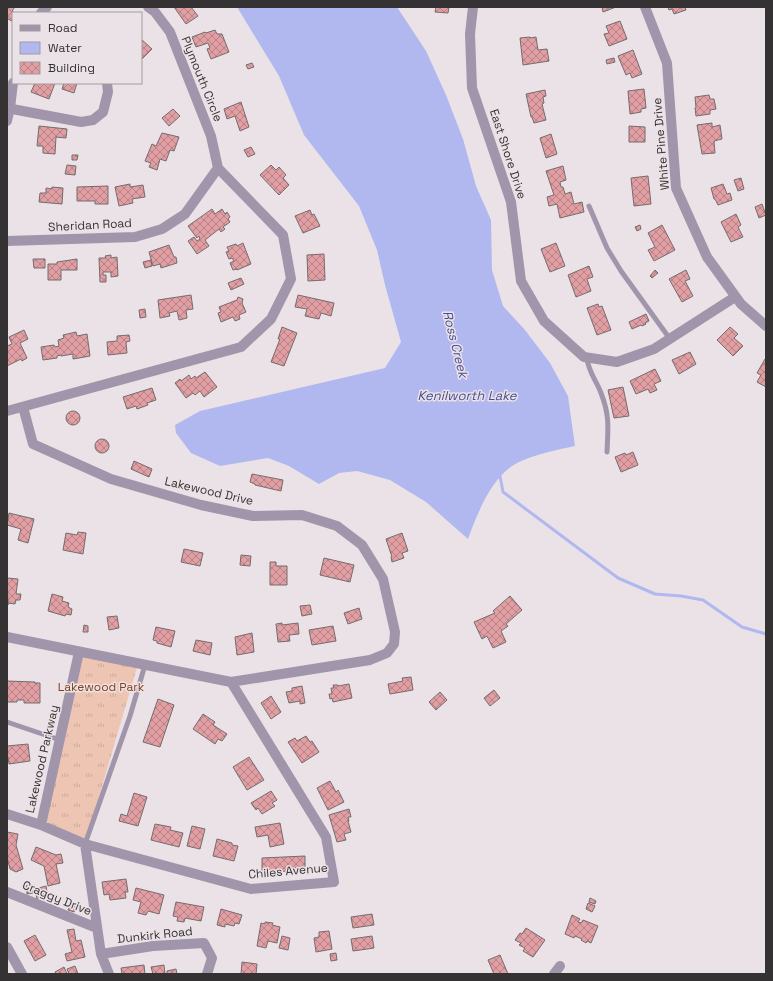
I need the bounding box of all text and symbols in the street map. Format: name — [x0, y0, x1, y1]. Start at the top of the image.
legend — [12, 12, 142, 84]
text: Road — [48, 20, 77, 36]
street label: Plymouth Circle — [178, 34, 226, 124]
text: Water — [48, 40, 82, 56]
text: Building — [48, 60, 95, 76]
street label: White Pine Drive — [649, 97, 673, 191]
street label: East Shore Drive — [486, 107, 530, 201]
street label: Sheridan Road — [48, 215, 132, 235]
water label: Ross Creek — [439, 309, 473, 381]
water label: Kenilworth Lake — [417, 387, 518, 404]
street label: Lakewood Drive — [163, 473, 255, 509]
park label: Lakewood Park — [58, 679, 145, 695]
street label: Lakewood Parkway — [22, 703, 62, 815]
street label: Chiles Avenue — [248, 860, 328, 882]
street label: Craggy Drive — [20, 877, 94, 919]
street label: Dunkirk Road — [117, 923, 193, 947]

